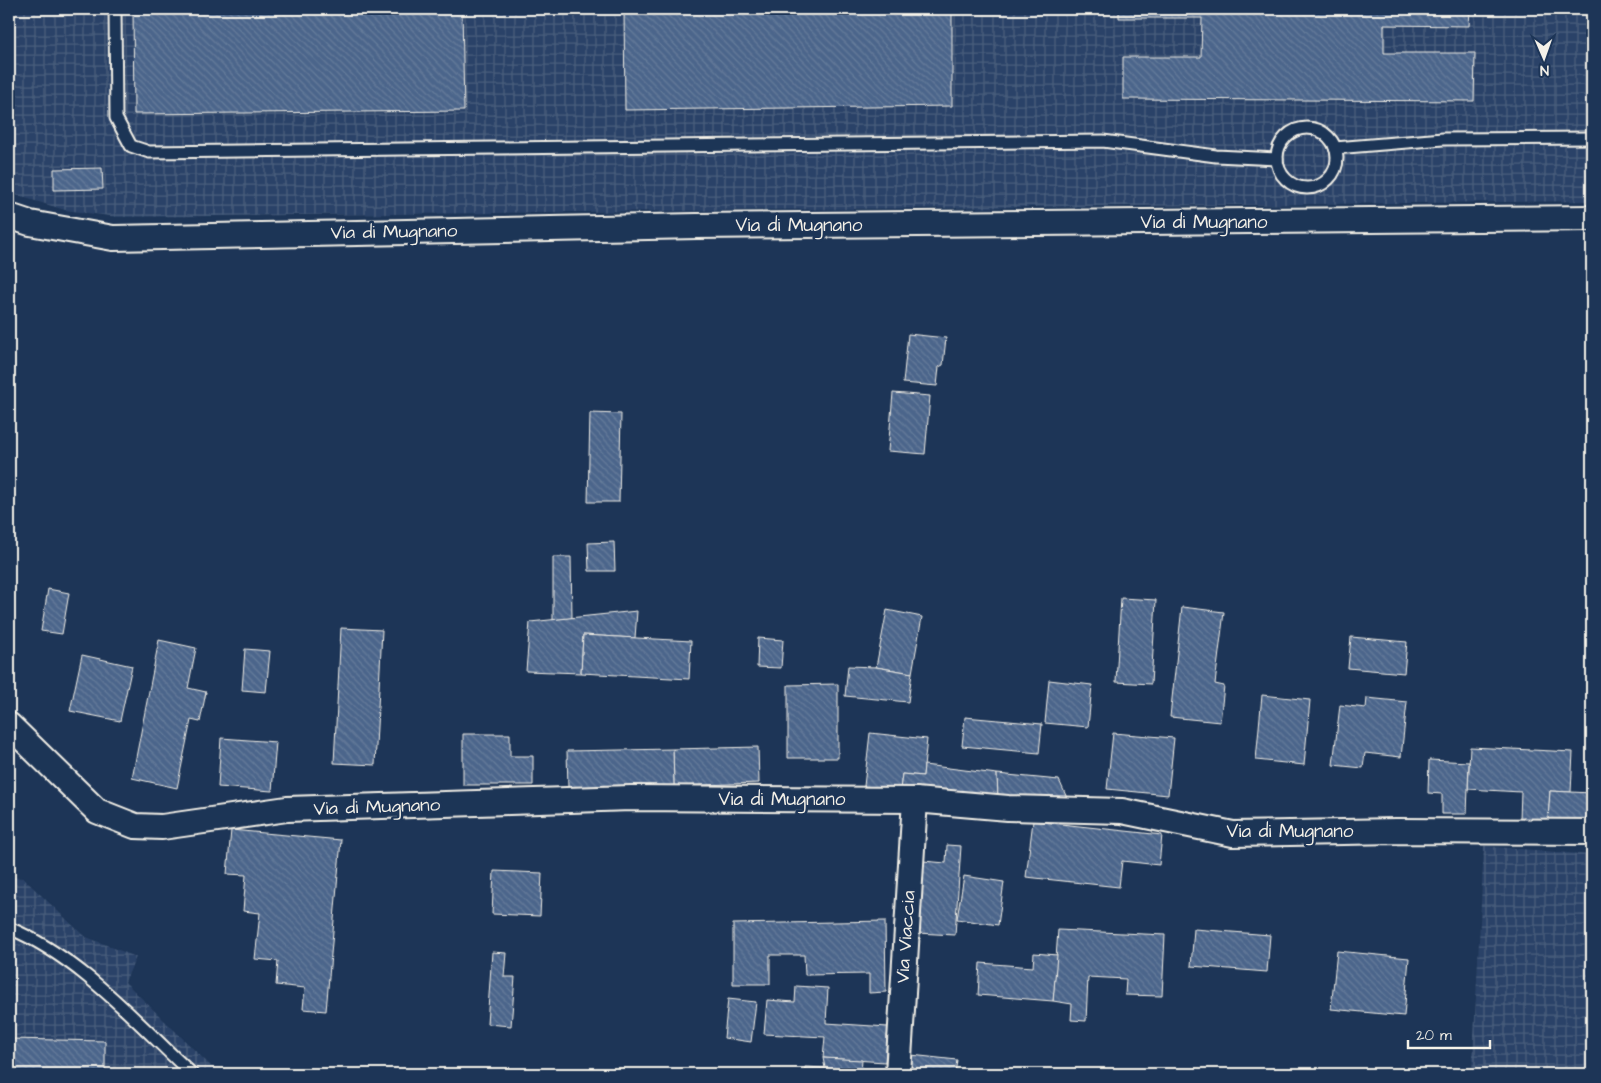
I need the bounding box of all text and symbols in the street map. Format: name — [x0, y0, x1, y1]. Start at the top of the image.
north arrow — [1518, 32, 1568, 82]
text: N — [1539, 60, 1549, 80]
street label: Via di Mugnano — [1141, 209, 1268, 237]
street label: Via di Mugnano — [736, 212, 863, 240]
street label: Via di Mugnano — [330, 217, 458, 248]
street label: Via di Mugnano — [719, 786, 846, 814]
street label: Via di Mugnano — [313, 791, 441, 824]
street label: Via di Mugnano — [1227, 818, 1354, 846]
street label: Via Viaccia — [889, 889, 923, 984]
scale bar — [1408, 1018, 1491, 1050]
text: 20 m — [1416, 1025, 1452, 1046]

